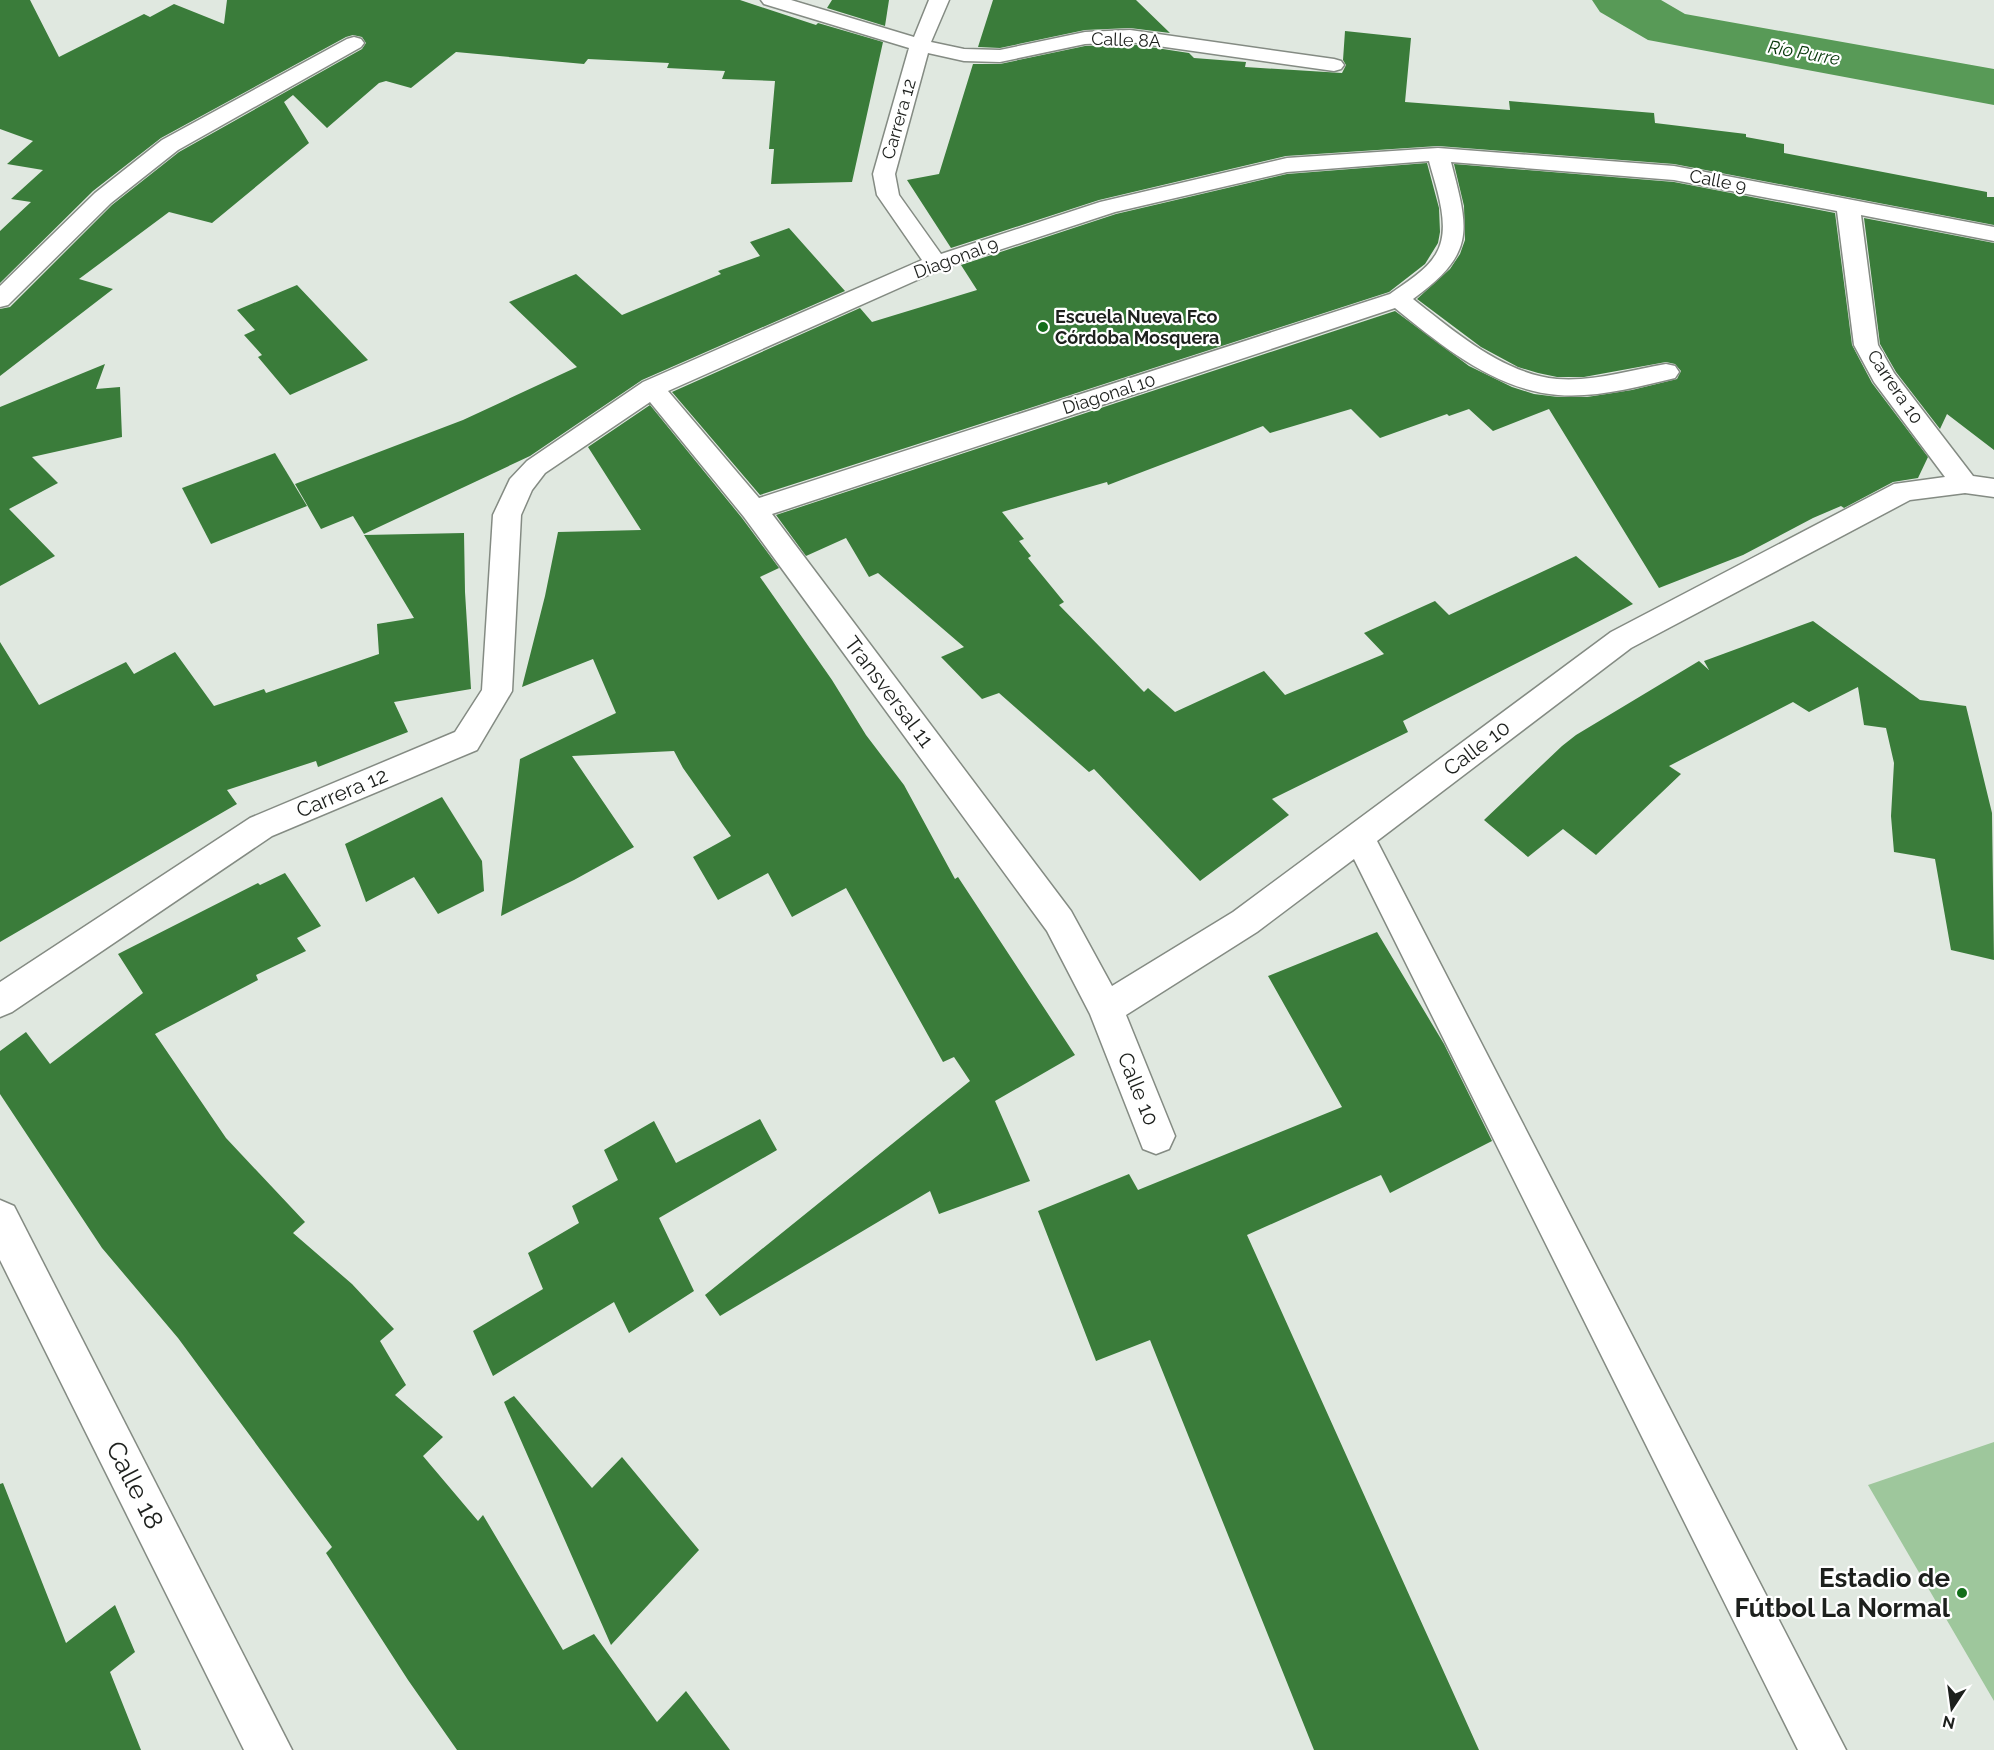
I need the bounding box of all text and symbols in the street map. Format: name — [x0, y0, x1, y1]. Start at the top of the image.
street label: Calle 8A — [1091, 28, 1161, 51]
water label: Río Purre — [1767, 36, 1842, 69]
street label: Carrera 12 — [877, 76, 920, 162]
street label: Calle 9 — [1688, 165, 1748, 196]
street label: Diagonal 9 — [911, 233, 1001, 282]
place label: Escuela Nueva Fco Córdoba Mosquera — [1055, 306, 1219, 348]
marker: Escuela Nueva Fco Córdoba Mosquera — [1036, 320, 1050, 334]
street label: Carrera 10 — [1863, 346, 1928, 428]
street label: Diagonal 10 — [1060, 369, 1158, 418]
street label: Transversal 11 — [840, 631, 939, 752]
street label: Calle 10 — [1439, 715, 1515, 781]
street label: Carrera 12 — [292, 762, 391, 823]
street label: Calle 10 — [1112, 1049, 1164, 1129]
street label: Calle 18 — [100, 1436, 170, 1534]
place label: Estadio de Fútbol La Normal — [1734, 1563, 1951, 1623]
marker: Estadio de Fútbol La Normal — [1955, 1586, 1969, 1600]
north arrow — [1922, 1678, 1982, 1738]
text: N — [1941, 1711, 1957, 1733]

